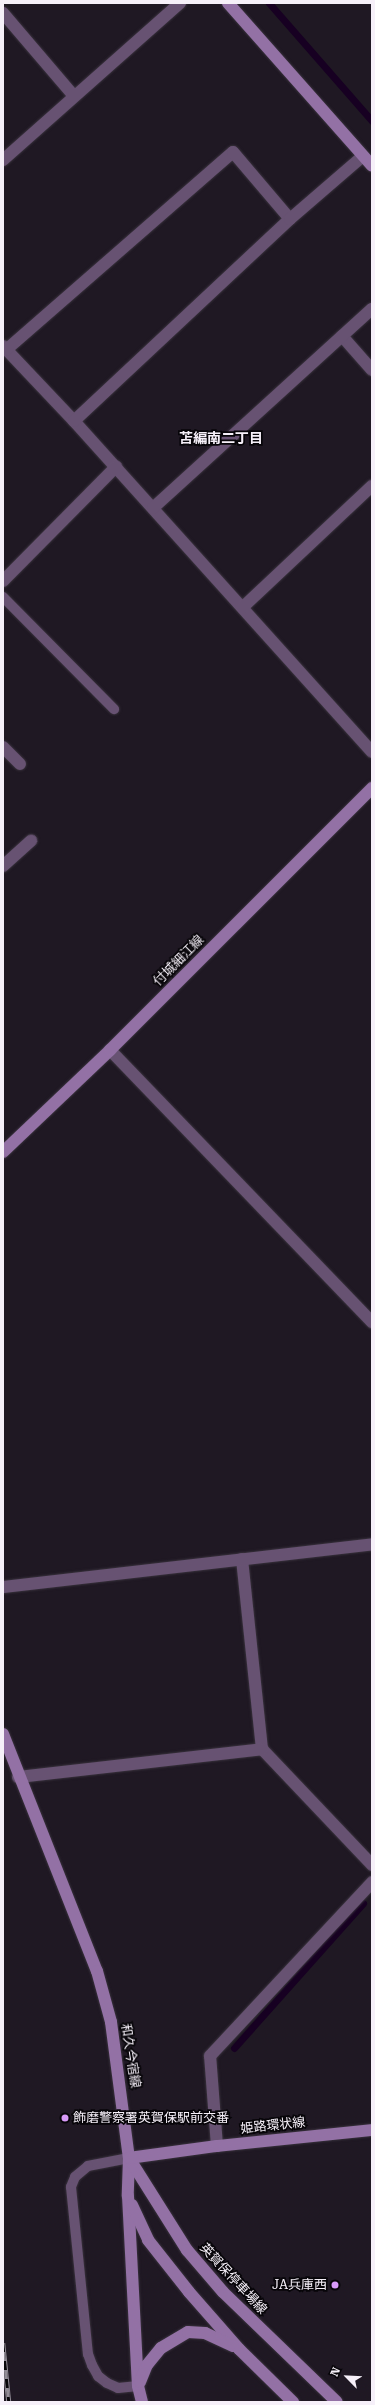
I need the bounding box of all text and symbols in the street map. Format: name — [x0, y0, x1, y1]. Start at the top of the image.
district label: 苫編南二丁目 — [179, 430, 263, 446]
street label: 付城細江線 — [151, 933, 207, 989]
street label: 和久今宿線 — [117, 2023, 143, 2089]
place label: 飾磨警察署英賀保駅前交番 — [73, 2110, 229, 2126]
marker: 飾磨警察署英賀保駅前交番 — [60, 2113, 70, 2123]
street label: 姫路環状線 — [240, 2115, 306, 2137]
street label: 英賀保停車場線 — [196, 2240, 270, 2318]
place label: JA兵庫西 — [272, 2277, 327, 2293]
marker: JA兵庫西 — [330, 2280, 340, 2290]
north arrow — [327, 2357, 367, 2397]
text: N — [328, 2365, 343, 2378]

